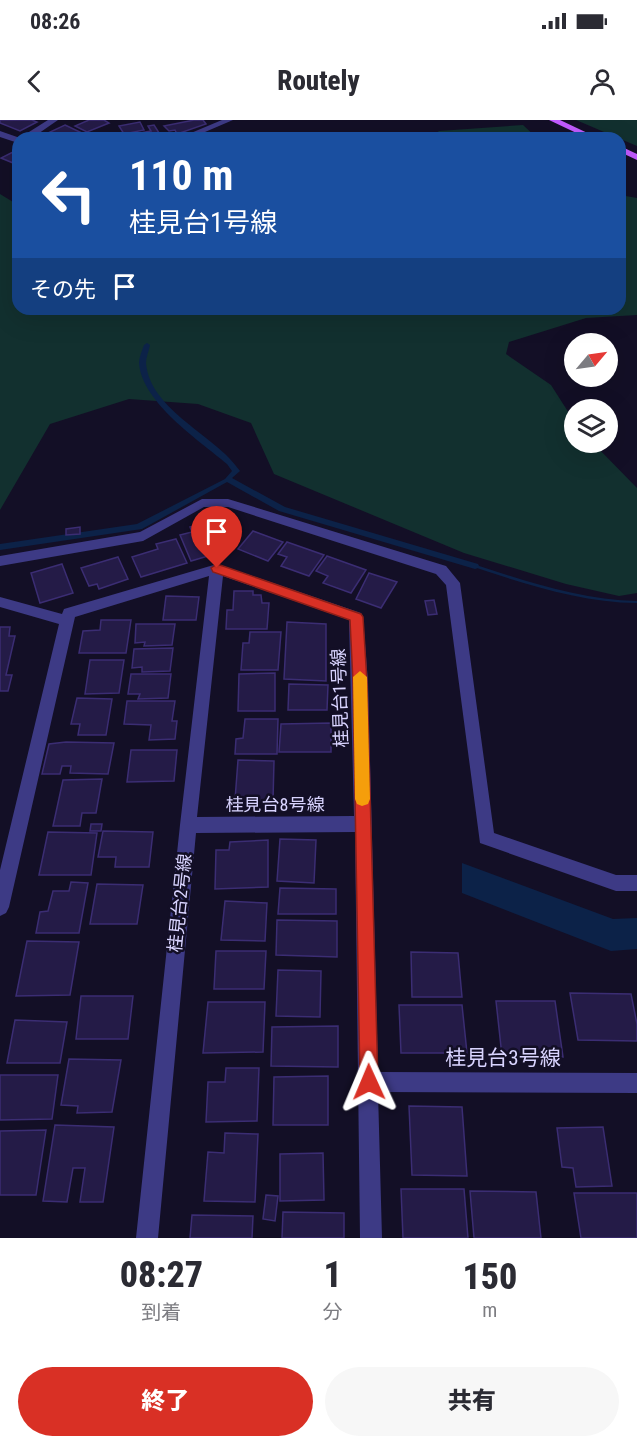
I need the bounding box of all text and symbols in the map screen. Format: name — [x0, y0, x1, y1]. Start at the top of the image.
text: 08:26 — [30, 9, 81, 34]
icon: back — [18, 65, 51, 98]
text: Routely — [277, 65, 360, 97]
icon: person — [586, 65, 619, 98]
text: 110 m — [129, 151, 234, 200]
icon: left — [30, 156, 108, 234]
text: 桂見台1号線 — [129, 207, 277, 239]
icon: arrive — [108, 270, 141, 303]
text: その先 — [30, 277, 96, 302]
north arrow — [564, 333, 618, 387]
map controls — [564, 333, 618, 453]
button: layers — [564, 399, 618, 453]
pin — [191, 506, 242, 568]
icon: arrive — [200, 515, 233, 548]
street label: 桂見台1号線 — [327, 648, 352, 748]
street label: 桂見台8号線 — [226, 794, 324, 815]
street label: 桂見台2号線 — [164, 853, 195, 953]
street label: 桂見台3号線 — [445, 1046, 561, 1070]
position arrow — [337, 1050, 401, 1114]
text: 08:27 — [120, 1254, 203, 1296]
text: 1 — [324, 1254, 342, 1296]
text: 150 — [462, 1256, 517, 1298]
text: m — [482, 1298, 497, 1322]
text: 到着 — [141, 1300, 181, 1324]
text: 分 — [323, 1300, 343, 1324]
button: 終了 — [18, 1367, 313, 1436]
button: 共有 — [325, 1367, 619, 1436]

